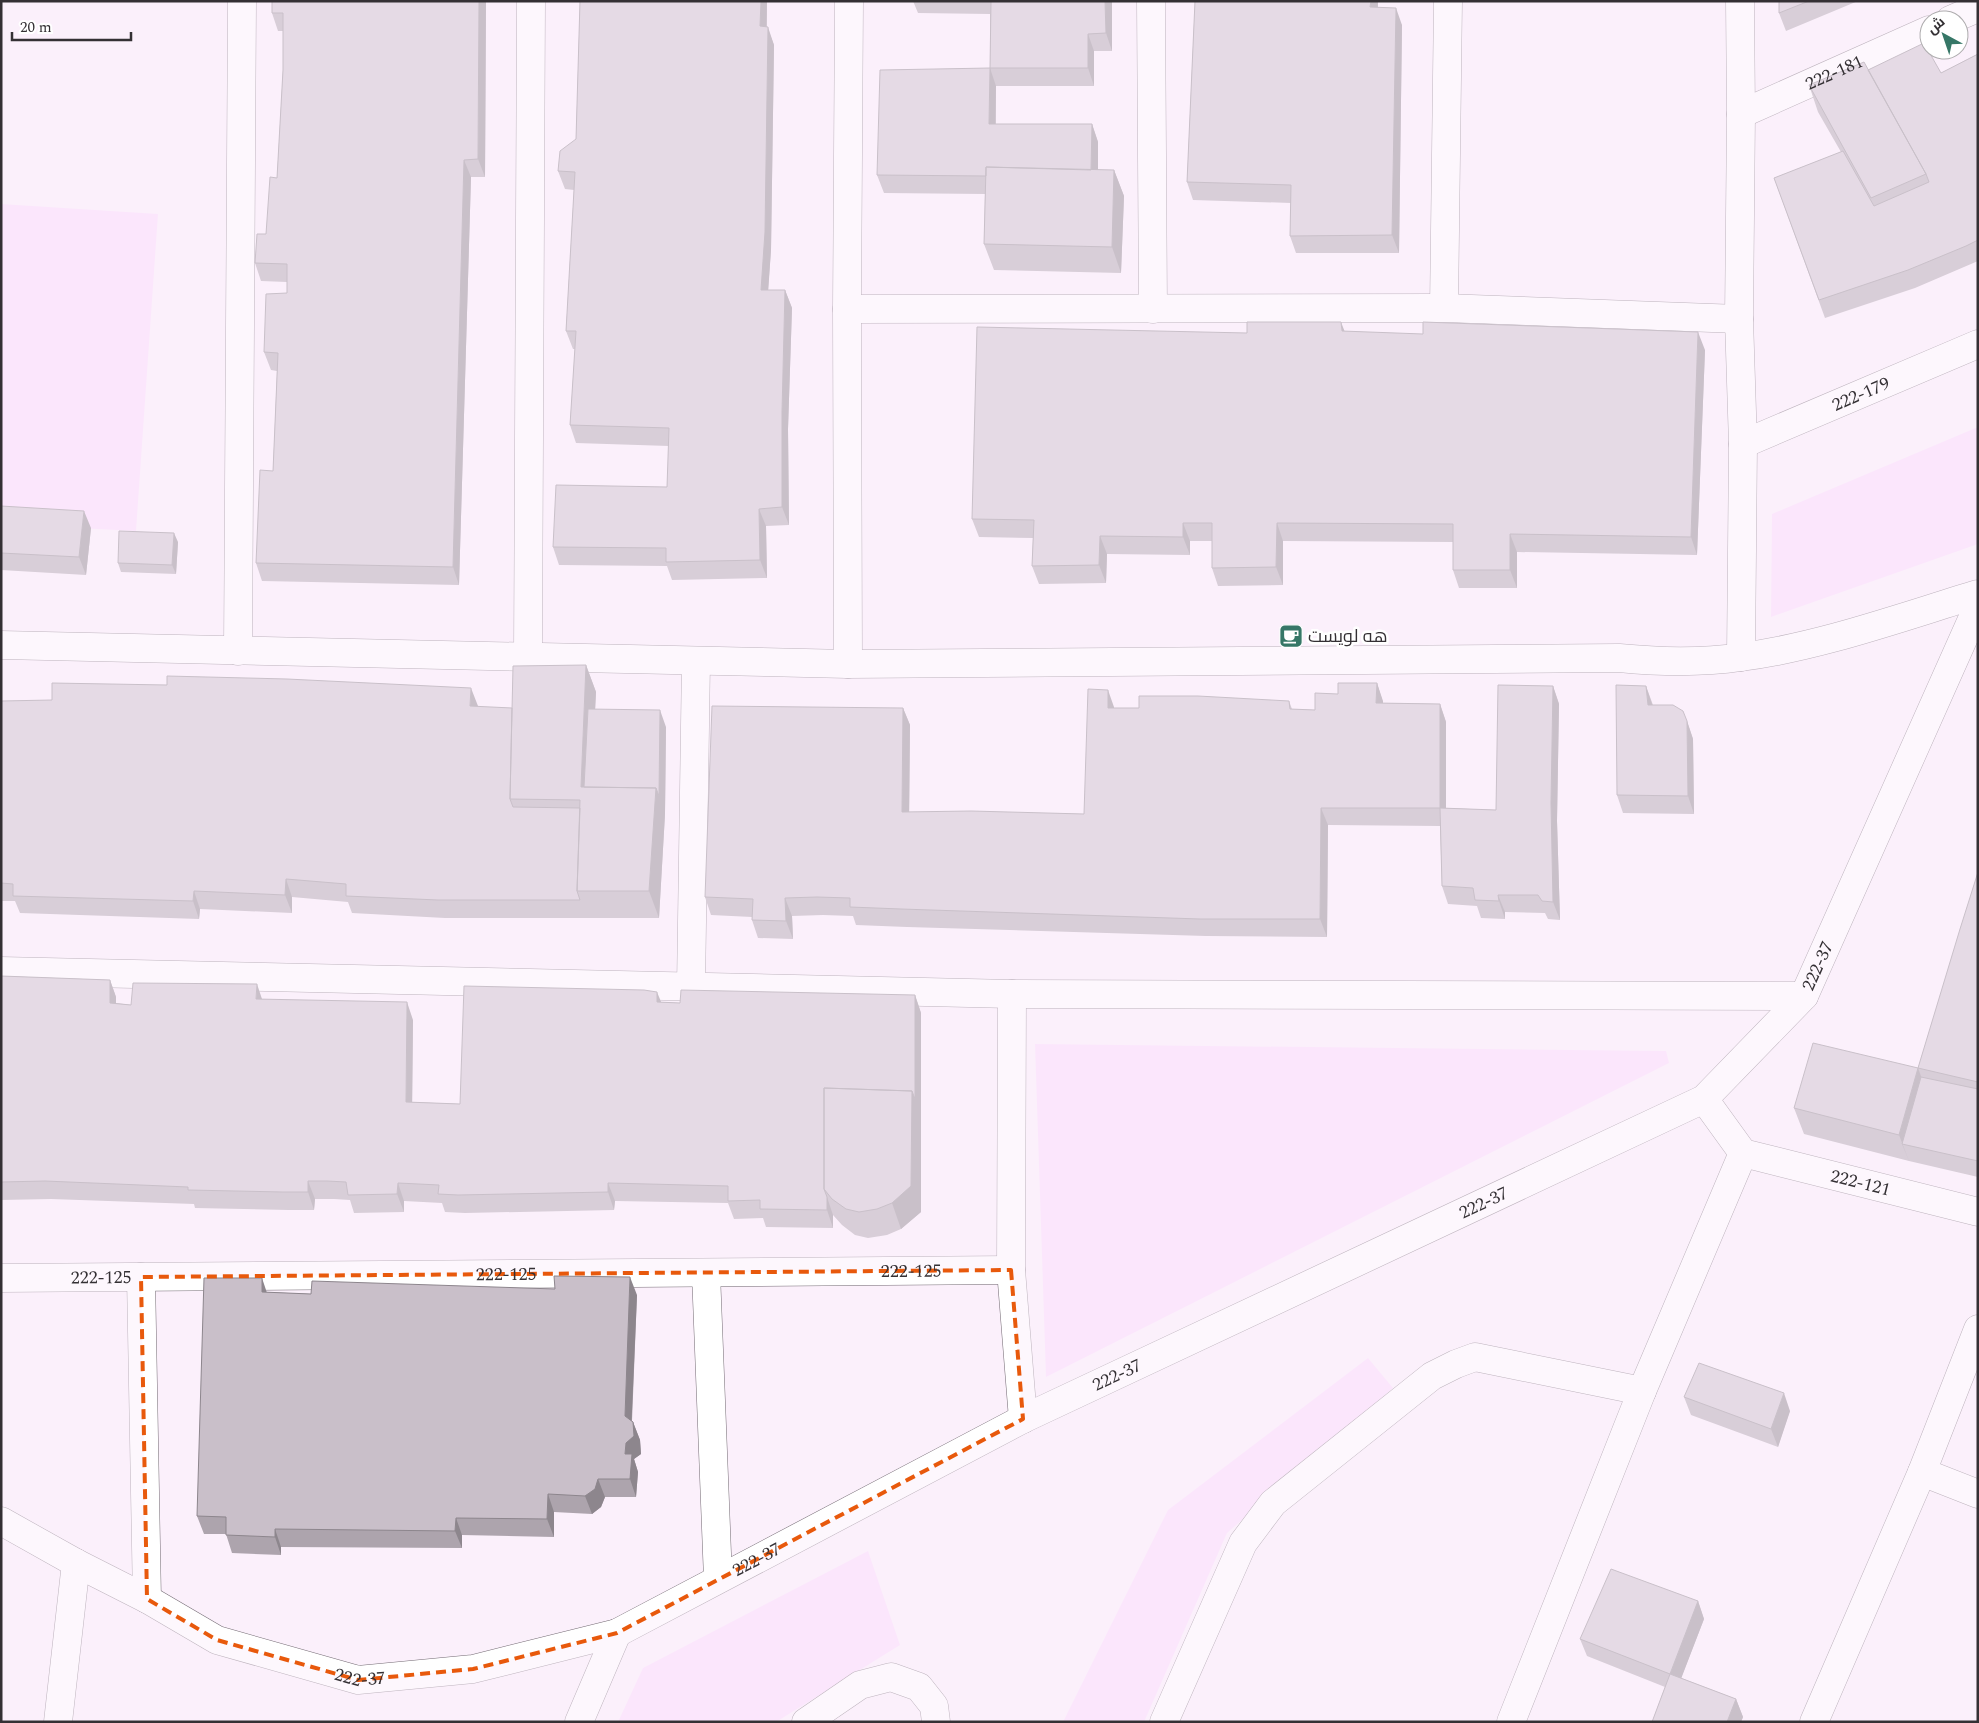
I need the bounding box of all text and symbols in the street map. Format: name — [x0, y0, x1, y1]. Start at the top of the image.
scale bar — [12, 10, 131, 42]
north arrow — [1919, 10, 1969, 60]
text: ش — [1922, 12, 1950, 39]
text: 20 m — [20, 16, 52, 39]
street label: 222-181 — [1801, 48, 1867, 97]
street label: 222-179 — [1828, 370, 1894, 418]
cafe icon: هه لويست — [1278, 623, 1304, 649]
place label: هه لويست — [1308, 623, 1388, 650]
street label: 222-37 — [1795, 937, 1840, 995]
street label: 222-121 — [1828, 1162, 1893, 1203]
street label: 222-37 — [1454, 1179, 1513, 1226]
street label: 222-125 — [880, 1257, 941, 1285]
street label: 222-125 — [476, 1260, 536, 1288]
street label: 222-125 — [71, 1263, 131, 1291]
street label: 222-37 — [1088, 1352, 1146, 1398]
street label: 222-37 — [727, 1535, 786, 1583]
street label: 222-37 — [331, 1660, 387, 1694]

